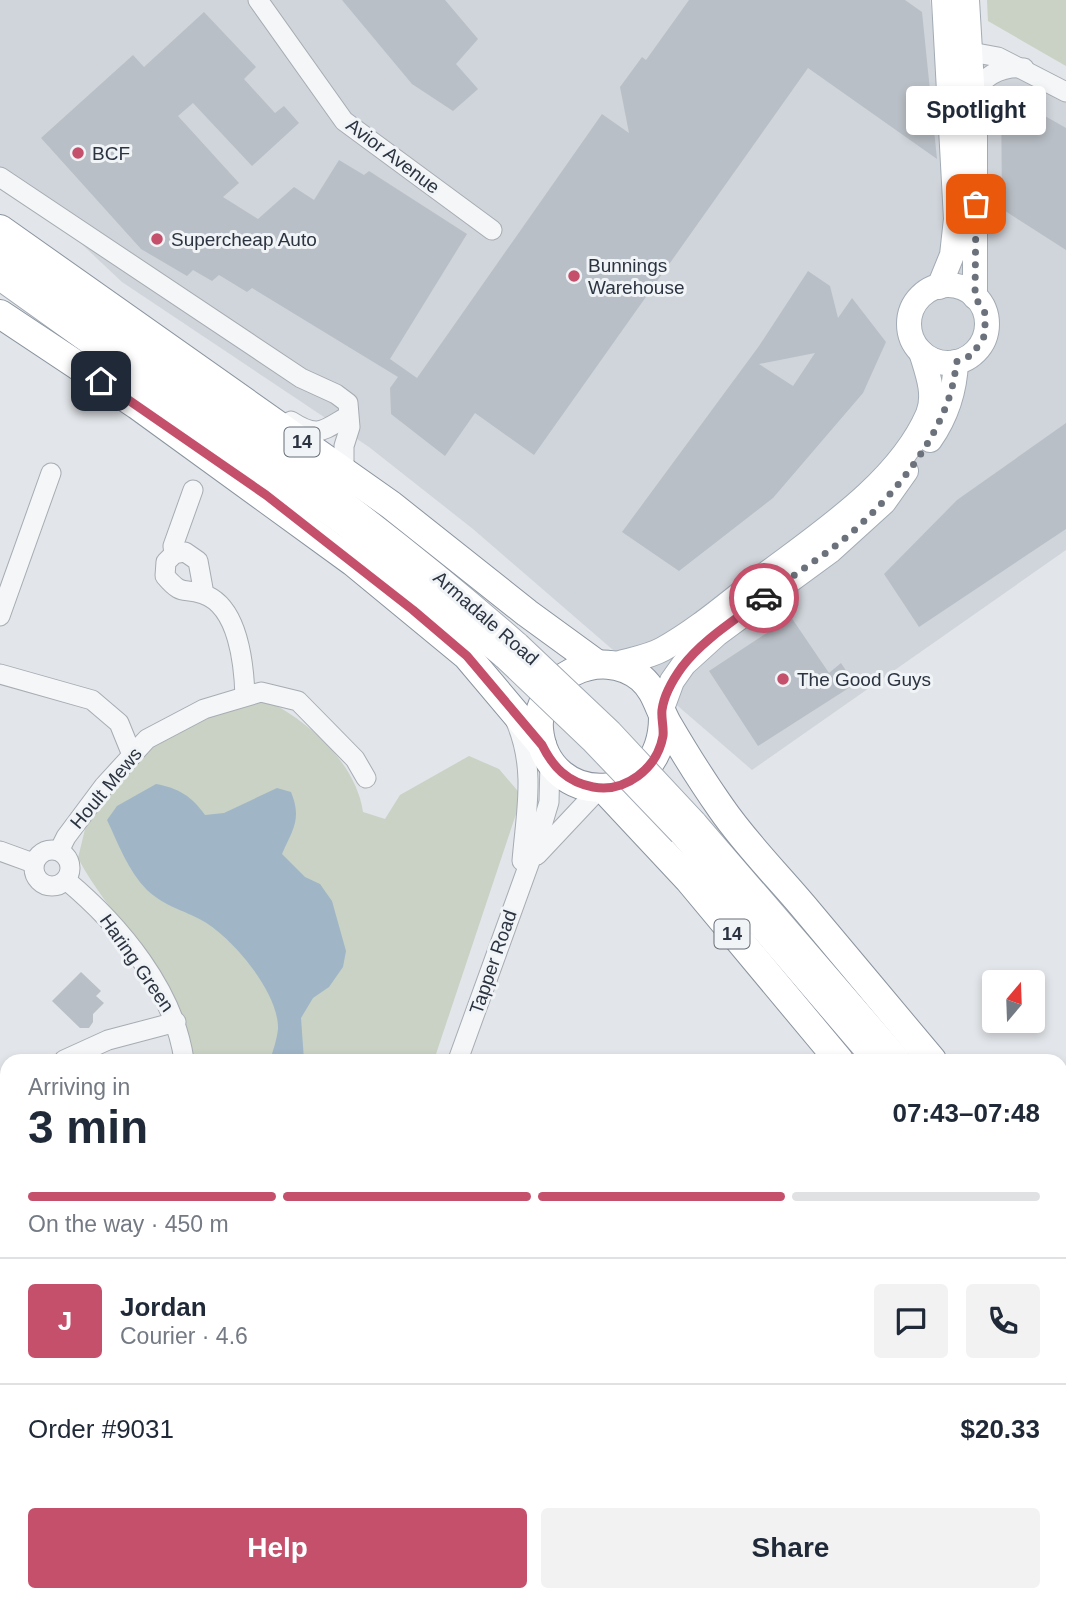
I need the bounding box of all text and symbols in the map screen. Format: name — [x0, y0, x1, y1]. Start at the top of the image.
callout: Spotlight — [906, 85, 1046, 134]
text: Spotlight — [926, 97, 1026, 123]
street label: Avior Avenue — [342, 114, 444, 198]
place label: BCF — [92, 143, 130, 164]
marker: BCF — [70, 145, 86, 161]
pin — [946, 174, 1006, 234]
icon: bag — [957, 185, 995, 223]
place label: Supercheap Auto — [171, 229, 317, 250]
marker: Supercheap Auto — [149, 231, 165, 247]
place label: Bunnings Warehouse — [588, 255, 684, 298]
marker: Bunnings Warehouse — [566, 268, 582, 284]
pin — [71, 351, 131, 411]
icon: home — [82, 362, 120, 400]
road number: 14 — [284, 428, 320, 457]
courier — [729, 563, 799, 633]
street label: Armadale Road — [429, 567, 543, 669]
icon: car — [745, 579, 783, 617]
place label: The Good Guys — [797, 669, 931, 690]
marker: The Good Guys — [775, 671, 791, 687]
street label: Hoult Mews — [66, 743, 146, 833]
street label: Tapper Road — [465, 907, 521, 1017]
street label: Haring Green — [96, 910, 178, 1016]
road number: 14 — [714, 919, 750, 948]
north arrow — [982, 970, 1045, 1032]
map controls — [982, 970, 1045, 1033]
text: Arriving in — [28, 1074, 130, 1100]
text: 07:43–07:48 — [893, 1098, 1040, 1128]
text: 3 min — [28, 1101, 148, 1153]
text: On the way · 450 m — [28, 1211, 229, 1237]
button: chat — [874, 1284, 948, 1358]
button: phone — [966, 1284, 1040, 1358]
text: Jordan — [120, 1292, 207, 1322]
text: J — [58, 1306, 72, 1336]
text: Courier · 4.6 — [120, 1323, 248, 1349]
text: Order #9031 — [28, 1414, 174, 1444]
text: $20.33 — [960, 1414, 1040, 1444]
button: Help — [28, 1508, 527, 1588]
button: Share — [541, 1508, 1040, 1588]

